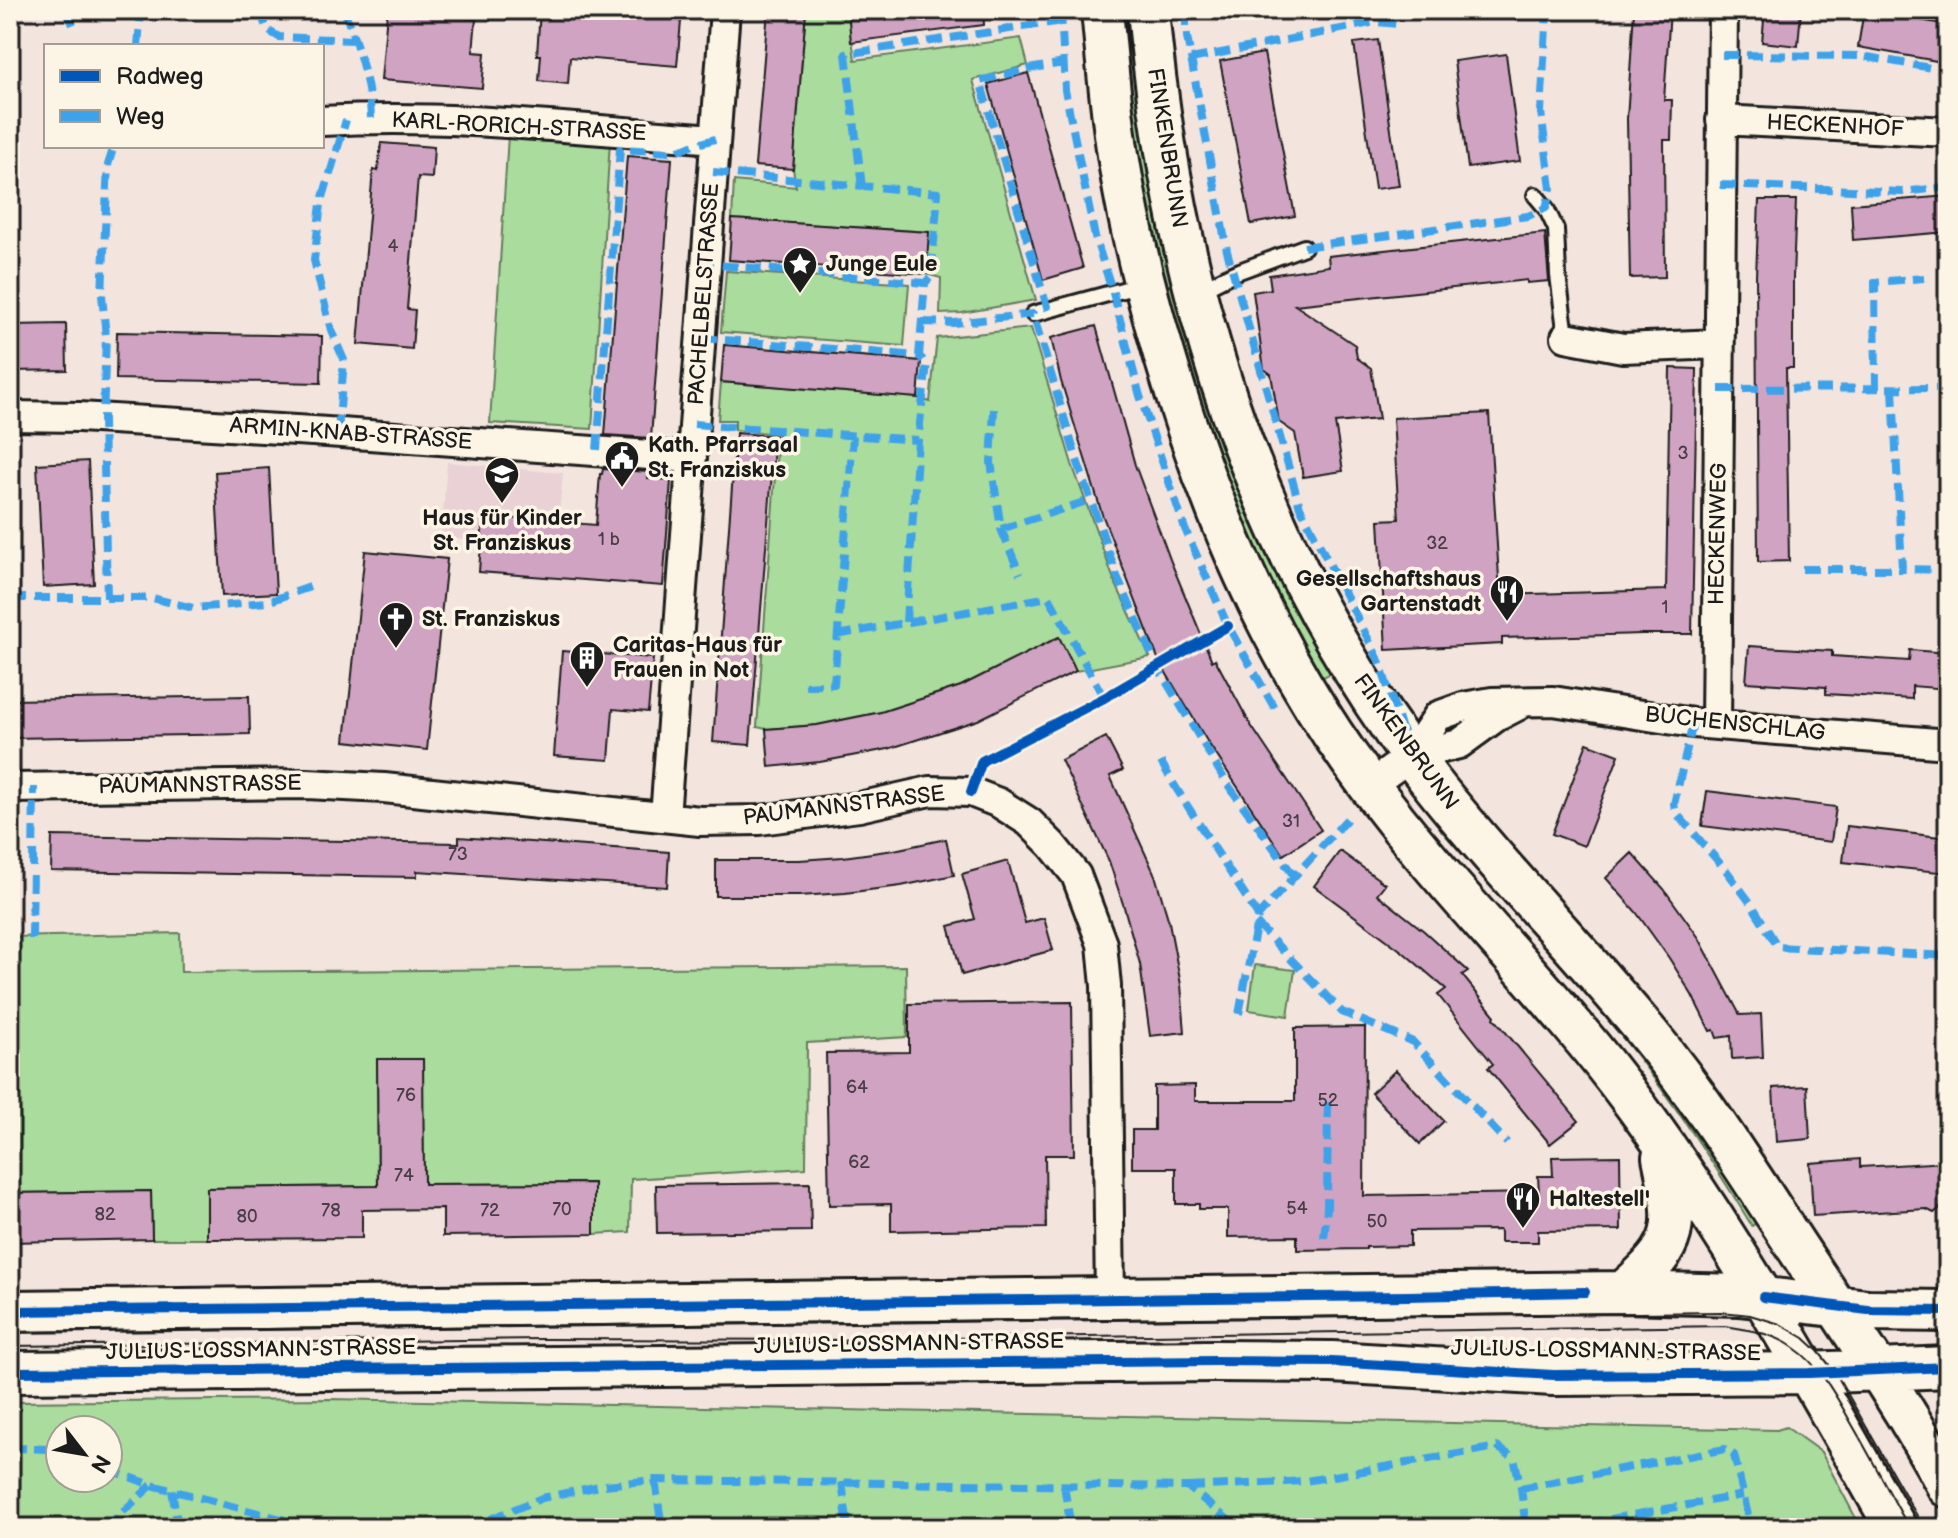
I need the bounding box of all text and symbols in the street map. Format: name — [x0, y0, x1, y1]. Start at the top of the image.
legend — [44, 44, 324, 148]
text: Radweg — [116, 62, 203, 91]
street label: FINKENBRUNN — [1141, 66, 1193, 230]
text: Weg — [116, 102, 165, 131]
street label: KARL-RORICH-STRASSE — [391, 107, 647, 147]
street label: HECKENHOF — [1766, 109, 1905, 143]
street label: PACHELBELSTRASSE — [683, 182, 725, 406]
house number: 4 — [388, 236, 399, 257]
place icon: Junge Eule — [781, 245, 819, 295]
place label: Junge Eule — [826, 251, 937, 278]
street label: ARMIN-KNAB-STRASSE — [229, 412, 473, 456]
place label: Kath. Pfarrsaal St. Franziskus — [648, 432, 798, 484]
public building icon: Kath. Pfarrsaal St. Franziskus — [603, 439, 641, 489]
house number: 3 — [1677, 443, 1689, 464]
school or university icon: Haus für Kinder St. Franziskus — [483, 455, 521, 505]
street label: HECKENWEG — [1703, 463, 1733, 605]
place label: Haus für Kinder St. Franziskus — [422, 505, 582, 557]
house number: 1 b — [598, 529, 620, 550]
house number: 32 — [1426, 533, 1448, 554]
place label: Gesellschaftshaus Gartenstadt — [1296, 566, 1482, 618]
restaurant icon: Gesellschaftshaus Gartenstadt — [1488, 573, 1526, 623]
house number: 1 — [1662, 597, 1668, 618]
church icon: St. Franziskus — [377, 600, 415, 650]
place label: St. Franziskus — [422, 606, 560, 633]
place label: Caritas-Haus für Frauen in Not — [613, 632, 782, 684]
building icon: Caritas-Haus für Frauen in Not — [568, 639, 606, 689]
street label: FINKENBRUNN — [1348, 669, 1464, 815]
street label: BUCHENSCHLAG — [1644, 701, 1826, 747]
street label: PAUMANNSTRASSE — [98, 770, 302, 800]
street label: PAUMANNSTRASSE — [741, 780, 947, 832]
house number: 31 — [1282, 811, 1300, 832]
house number: 73 — [448, 844, 468, 865]
house number: 64 — [846, 1077, 868, 1098]
house number: 76 — [396, 1085, 416, 1106]
house number: 52 — [1318, 1090, 1339, 1111]
house number: 62 — [848, 1152, 870, 1173]
house number: 74 — [394, 1165, 414, 1186]
restaurant icon: Haltestell' — [1504, 1180, 1542, 1230]
place label: Haltestell' — [1549, 1186, 1650, 1213]
house number: 54 — [1286, 1198, 1308, 1219]
house number: 70 — [552, 1199, 572, 1220]
house number: 78 — [321, 1200, 341, 1221]
house number: 72 — [480, 1200, 500, 1221]
house number: 82 — [94, 1204, 116, 1225]
house number: 80 — [236, 1206, 258, 1227]
house number: 50 — [1367, 1211, 1387, 1232]
street label: JULIUS-LOSSMANN-STRASSE — [754, 1328, 1064, 1360]
street label: JULIUS-LOSSMANN-STRASSE — [106, 1334, 416, 1366]
street label: JULIUS-LOSSMANN-STRASSE — [1451, 1335, 1761, 1367]
north arrow — [44, 1414, 124, 1494]
text: N — [84, 1449, 116, 1478]

